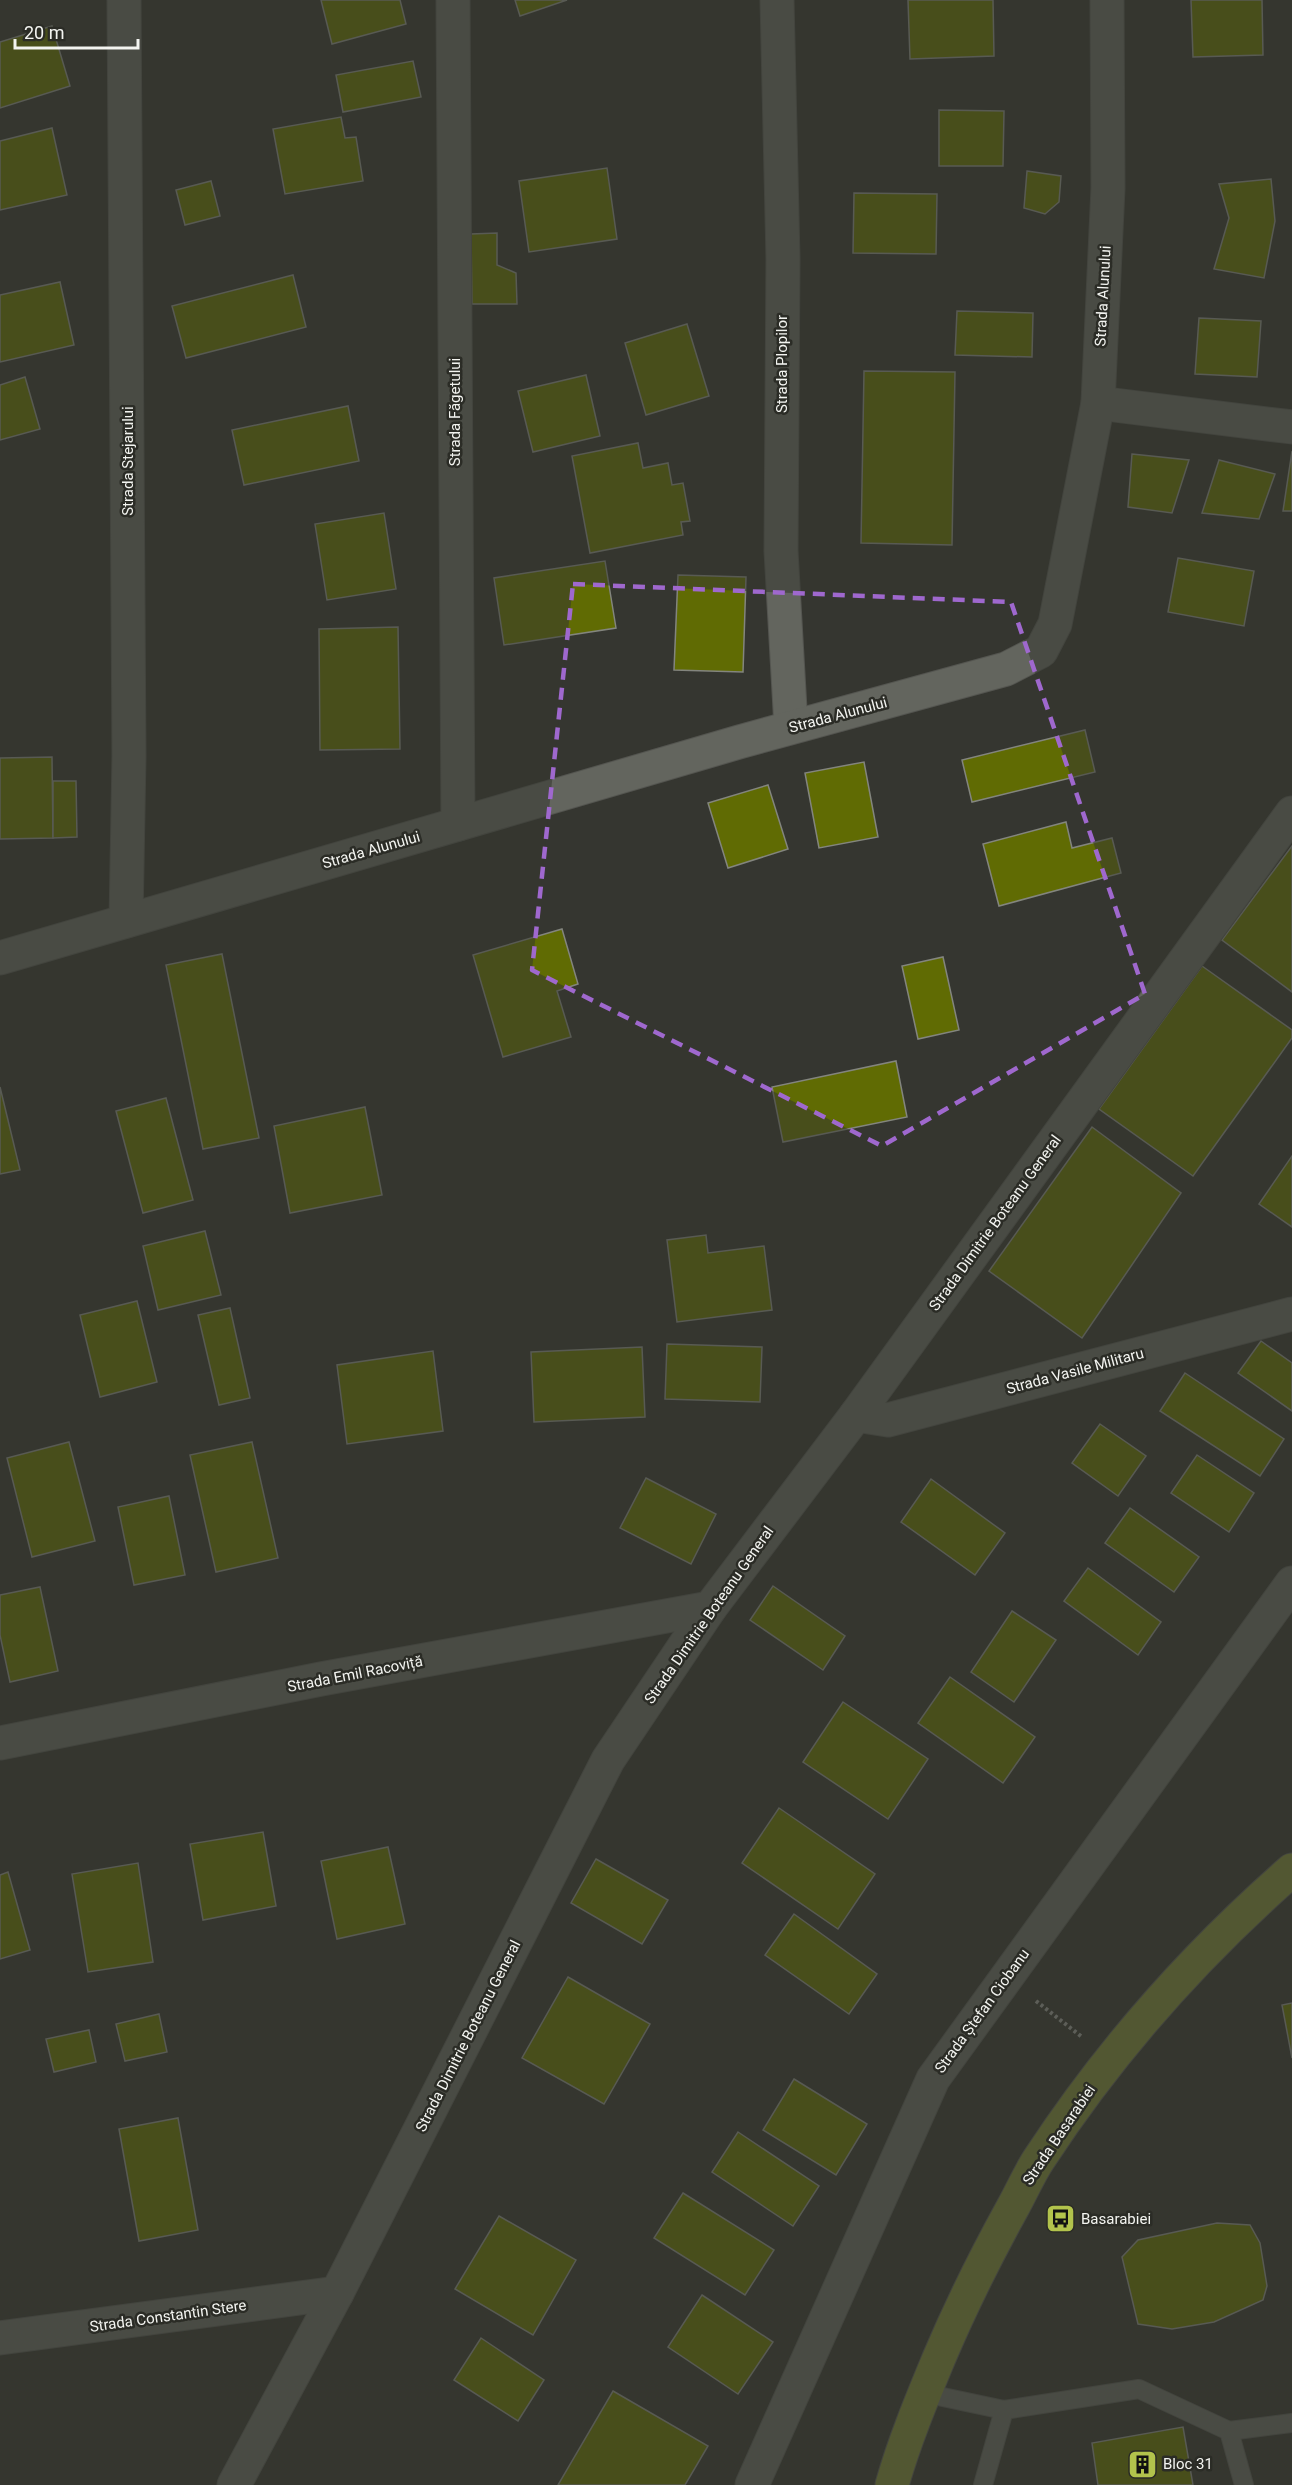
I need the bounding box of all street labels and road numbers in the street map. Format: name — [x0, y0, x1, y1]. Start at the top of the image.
street label: Strada Alunului — [1091, 245, 1115, 347]
street label: Strada Plopilor — [773, 315, 791, 413]
street label: Strada Făgetului — [446, 358, 464, 466]
street label: Strada Stejarului — [119, 406, 137, 516]
street label: Strada Alunului — [787, 693, 889, 737]
street label: Strada Alunului — [320, 827, 422, 873]
street label: Strada Dimitrie Boteanu General — [925, 1132, 1065, 1314]
street label: Strada Vasile Militaru — [1004, 1344, 1146, 1398]
street label: Strada Dimitrie Boteanu General — [641, 1523, 777, 1707]
street label: Strada Emil Racoviță — [286, 1652, 424, 1696]
street label: Strada Dimitrie Boteanu General — [412, 1937, 524, 2135]
street label: Strada Ștefan Ciobanu — [931, 1945, 1033, 2077]
street label: Strada Basarabiei — [1019, 2081, 1099, 2189]
street label: Strada Constantin Stere — [89, 2296, 248, 2336]

